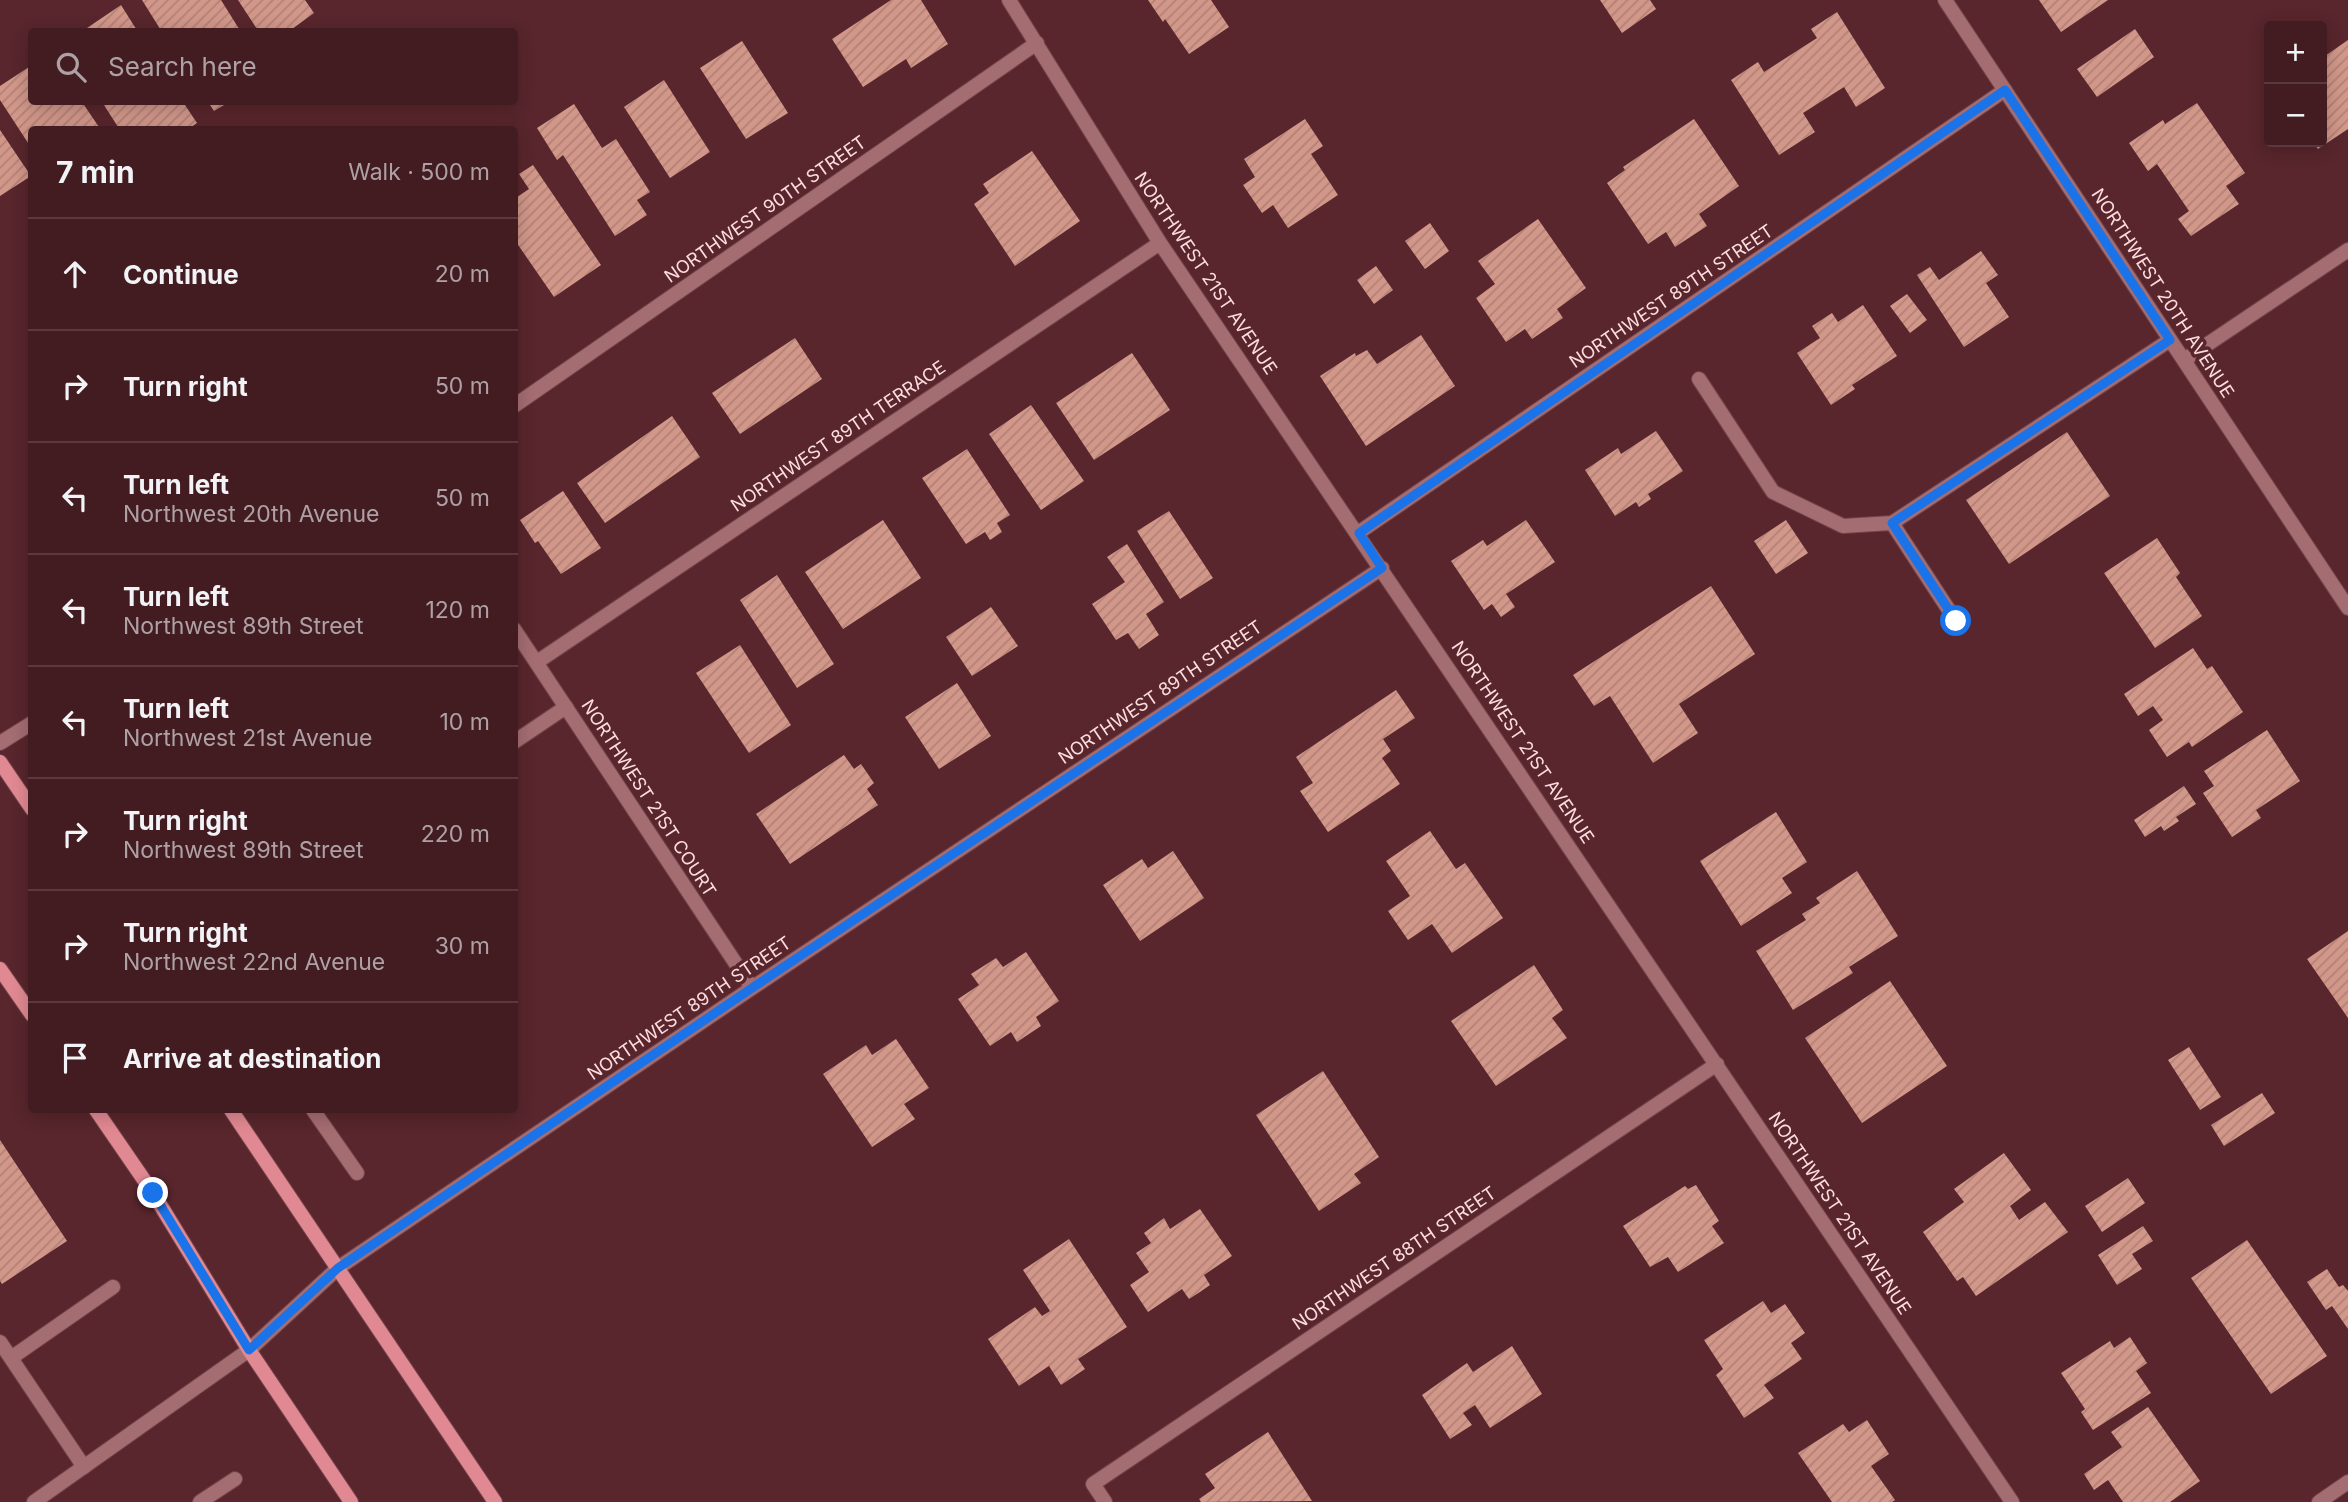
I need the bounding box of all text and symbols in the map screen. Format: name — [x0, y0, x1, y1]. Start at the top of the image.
map controls — [2264, 21, 2327, 147]
button: + — [2264, 21, 2327, 84]
search box — [28, 28, 518, 105]
icon: search — [52, 48, 90, 86]
text: Search here — [108, 51, 257, 82]
button: − — [2264, 84, 2327, 147]
street label: NORTHWEST 90TH STREET — [660, 131, 870, 287]
text: 7 min — [56, 154, 135, 190]
text: Walk · 500 m — [348, 158, 490, 186]
street label: NORTHWEST 21ST AVENUE — [1130, 168, 1282, 378]
street label: NORTHWEST 20TH AVENUE — [2087, 184, 2239, 402]
street label: NORTHWEST 89TH STREET — [1565, 220, 1777, 372]
icon: ahead — [56, 255, 94, 293]
text: Continue — [123, 259, 239, 290]
text: 20 m — [435, 260, 490, 288]
street label: NORTHWEST 89TH TERRACE — [727, 356, 949, 516]
icon: right — [56, 367, 94, 405]
text: Turn right — [123, 371, 248, 402]
text: 50 m — [435, 372, 490, 400]
text: Turn left — [123, 469, 229, 500]
icon: left — [56, 479, 94, 517]
text: 50 m — [435, 484, 490, 512]
text: Northwest 20th Avenue — [123, 500, 379, 528]
text: Turn left — [123, 581, 229, 612]
icon: left — [56, 591, 94, 629]
text: 120 m — [425, 596, 490, 624]
route start — [1940, 605, 1971, 636]
text: Northwest 89th Street — [123, 612, 364, 640]
street label: NORTHWEST 89TH STREET — [1054, 616, 1266, 768]
street label: NORTHWEST 21ST AVENUE — [1447, 637, 1599, 847]
text: Turn left — [123, 693, 229, 724]
street label: NORTHWEST 21ST COURT — [577, 696, 721, 900]
icon: left — [56, 703, 94, 741]
text: 10 m — [440, 708, 490, 736]
text: Northwest 21st Avenue — [123, 724, 373, 752]
text: Turn right — [123, 805, 248, 836]
icon: right — [56, 815, 94, 853]
text: 220 m — [421, 820, 490, 848]
text: Northwest 89th Street — [123, 836, 364, 864]
text: Turn right — [123, 917, 248, 948]
icon: right — [56, 927, 94, 965]
text: 30 m — [435, 932, 490, 960]
street label: NORTHWEST 89TH STREET — [583, 932, 795, 1084]
text: Northwest 22nd Avenue — [123, 948, 385, 976]
icon: arrive — [56, 1039, 94, 1077]
text: Arrive at destination — [123, 1043, 382, 1074]
street label: NORTHWEST 21ST AVENUE — [1764, 1108, 1916, 1318]
route end — [137, 1177, 168, 1208]
street label: NORTHWEST 88TH STREET — [1288, 1182, 1500, 1334]

